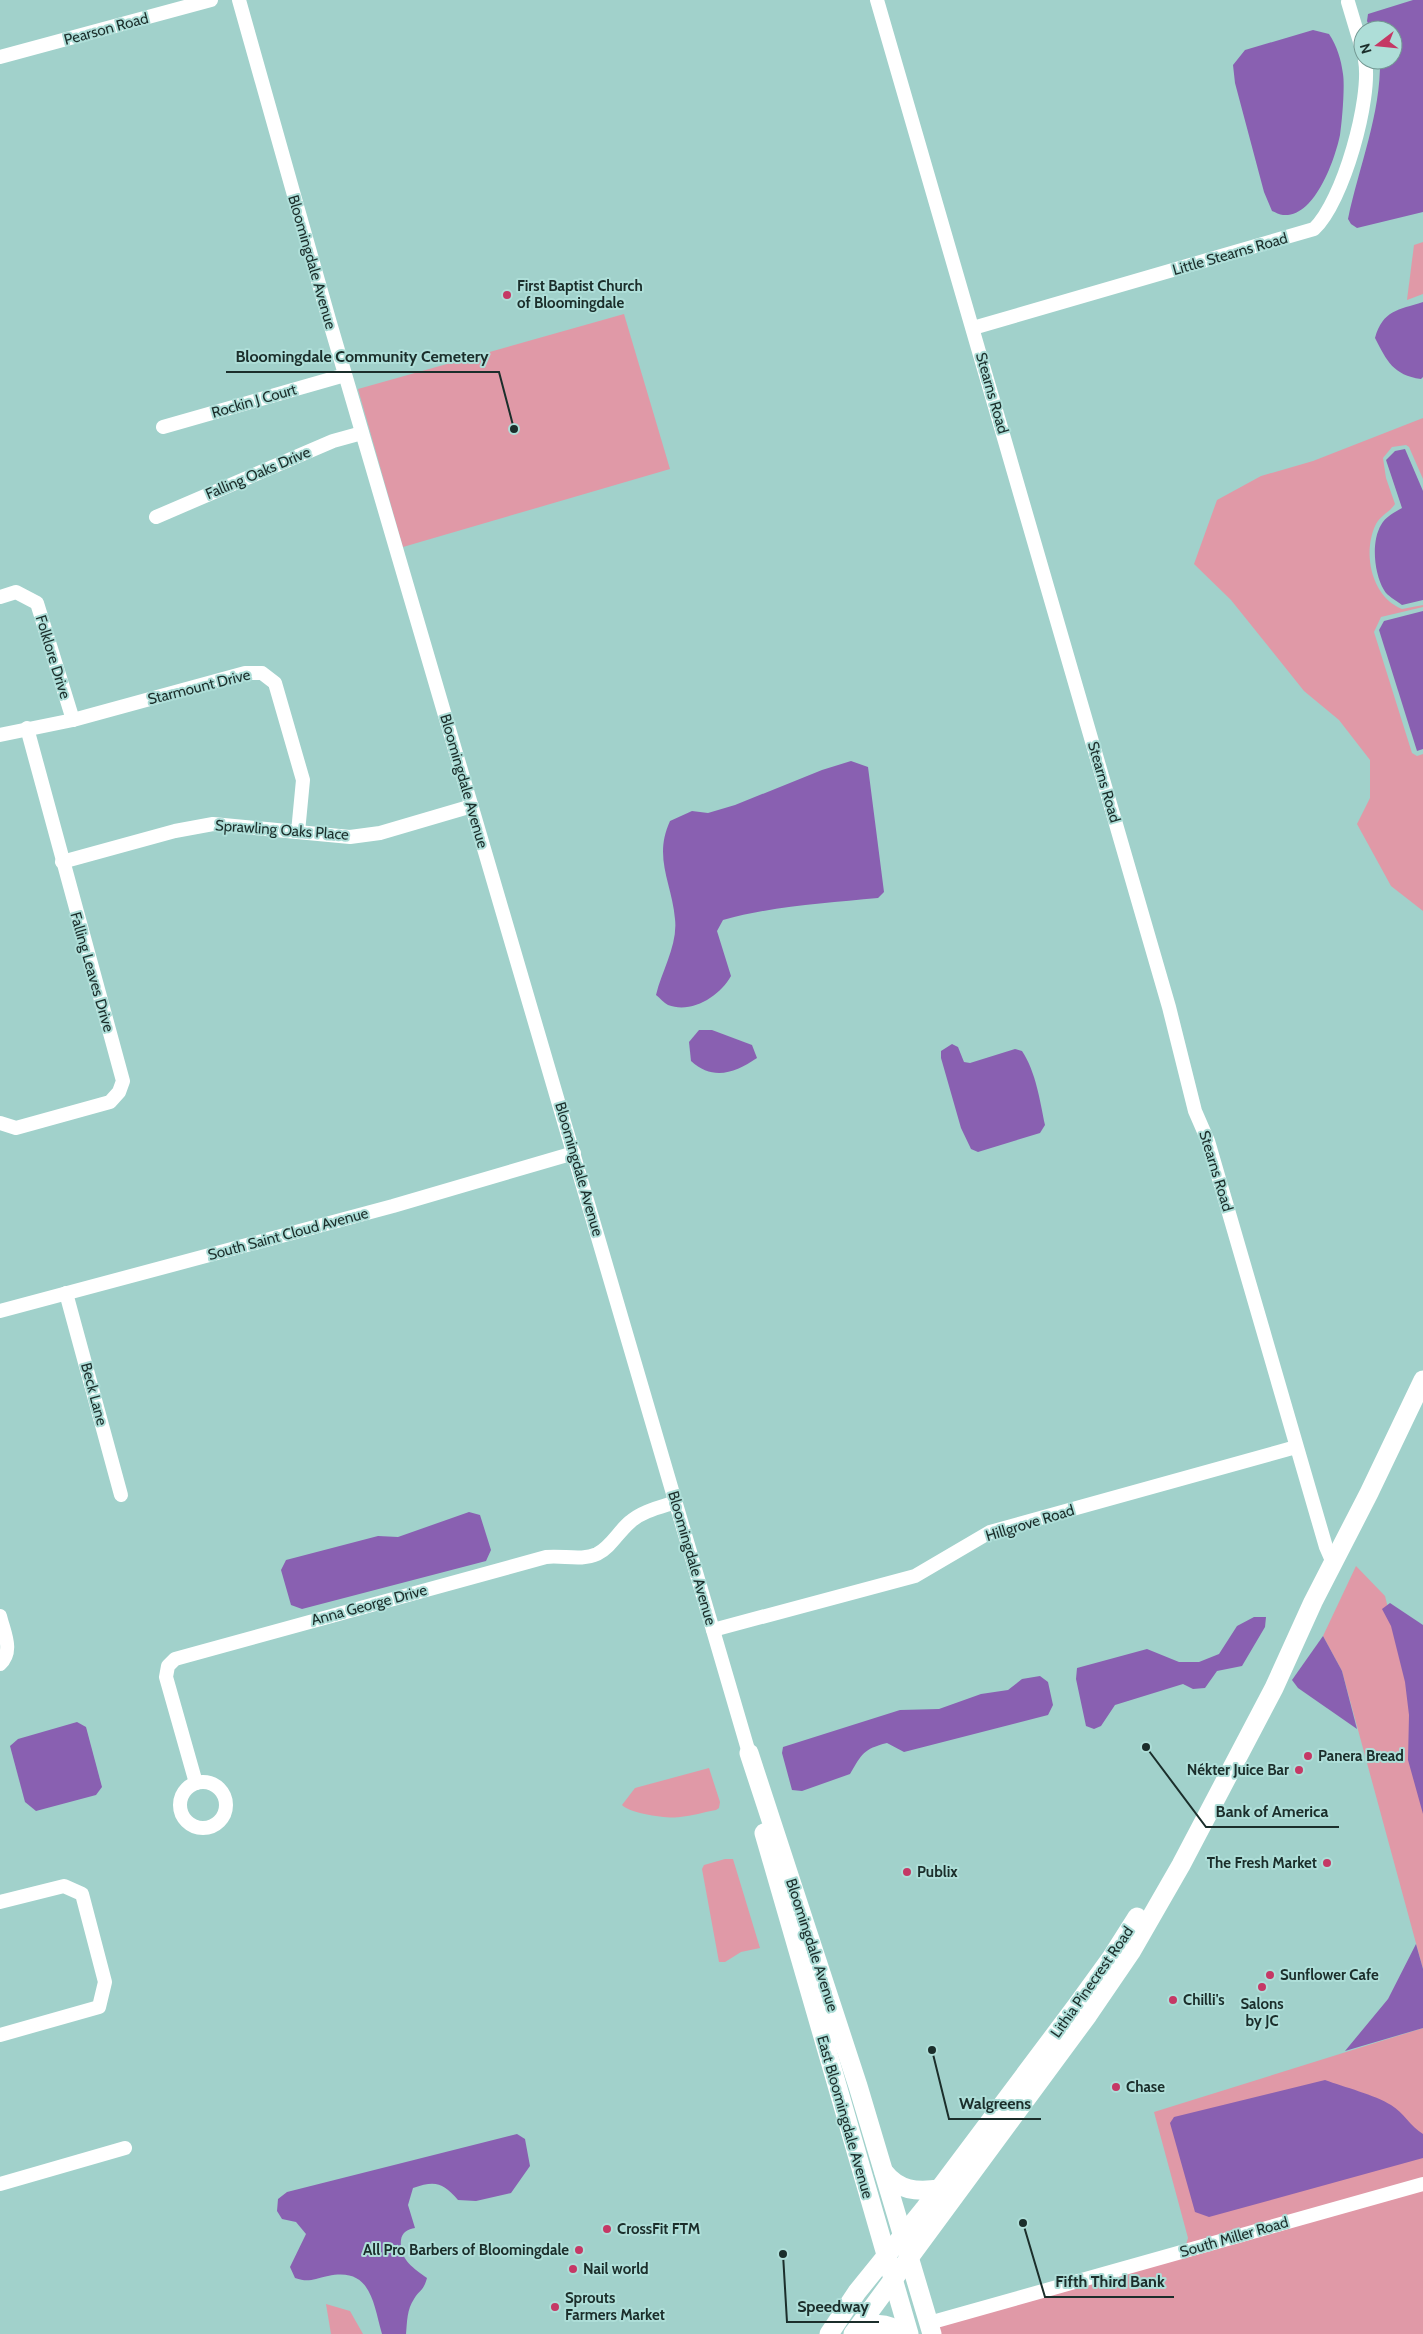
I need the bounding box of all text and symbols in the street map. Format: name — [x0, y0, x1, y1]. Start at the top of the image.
street label: Pearson Road — [62, 9, 150, 49]
north arrow — [1353, 20, 1403, 70]
text: N — [1355, 41, 1376, 56]
street label: Bloomingdale Avenue — [284, 193, 340, 331]
street label: Little Stearns Road — [1170, 229, 1290, 279]
place label: First Baptist Church of Bloomingdale — [517, 277, 643, 312]
marker: First Baptist Church of Bloomingdale — [501, 289, 513, 301]
callout: Bloomingdale Community Cemetery — [226, 341, 499, 372]
text: Bloomingdale Community Cemetery — [235, 347, 489, 366]
street label: Stearns Road — [972, 350, 1012, 436]
street label: Rockin J Court — [209, 380, 299, 422]
street label: Falling Oaks Drive — [203, 443, 313, 503]
street label: Folklore Drive — [32, 613, 74, 701]
street label: Starmount Drive — [146, 665, 252, 708]
street label: Bloomingdale Avenue — [436, 712, 492, 850]
street label: Stearns Road — [1084, 739, 1124, 825]
street label: Sprawling Oaks Place — [215, 816, 350, 844]
street label: Falling Leaves Drive — [66, 910, 118, 1034]
street label: Bloomingdale Avenue — [551, 1100, 607, 1238]
street label: Stearns Road — [1195, 1128, 1237, 1214]
street label: South Saint Cloud Avenue — [206, 1204, 370, 1264]
street label: Beck Lane — [77, 1361, 111, 1428]
street label: Bloomingdale Avenue — [664, 1489, 720, 1627]
street label: Hillgrove Road — [984, 1501, 1076, 1545]
street label: Anna George Drive — [309, 1581, 429, 1629]
place label: Panera Bread — [1318, 1747, 1404, 1765]
marker: Panera Bread — [1302, 1750, 1314, 1762]
place label: Nékter Juice Bar — [1187, 1761, 1289, 1779]
marker: Nékter Juice Bar — [1293, 1764, 1305, 1776]
callout: Bank of America — [1206, 1796, 1339, 1827]
text: Bank of America — [1216, 1802, 1328, 1821]
place label: The Fresh Market — [1207, 1854, 1317, 1872]
marker: The Fresh Market — [1321, 1857, 1333, 1869]
place label: Publix — [917, 1863, 958, 1881]
marker: Publix — [901, 1866, 913, 1878]
street label: Bloomingdale Avenue — [782, 1876, 842, 2014]
street label: Lithia Pinecrest Road — [1047, 1923, 1137, 2041]
place label: Sunflower Cafe — [1280, 1966, 1379, 1984]
marker: Sunflower Cafe — [1264, 1969, 1276, 1981]
marker: Salons by JC — [1256, 1981, 1268, 1993]
place label: Chilli's — [1183, 1991, 1225, 2009]
marker: Chilli's — [1167, 1994, 1179, 2006]
place label: Salons by JC — [1240, 1995, 1284, 2030]
street label: East Bloomingdale Avenue — [813, 2033, 877, 2201]
place label: Chase — [1126, 2078, 1165, 2096]
marker: Chase — [1110, 2081, 1122, 2093]
callout: Walgreens — [949, 2088, 1041, 2119]
text: Walgreens — [959, 2094, 1031, 2113]
street label: South Miller Road — [1178, 2213, 1290, 2261]
place label: CrossFit FTM — [617, 2220, 700, 2238]
marker: CrossFit FTM — [601, 2223, 613, 2235]
place label: All Pro Barbers of Bloomingdale — [363, 2241, 569, 2259]
marker: All Pro Barbers of Bloomingdale — [573, 2244, 585, 2256]
place label: Nail world — [583, 2260, 649, 2278]
marker: Nail world — [567, 2263, 579, 2275]
callout: Fifth Third Bank — [1045, 2266, 1174, 2297]
text: Fifth Third Bank — [1055, 2272, 1165, 2291]
place label: Sprouts Farmers Market — [565, 2289, 665, 2324]
callout: Speedway — [787, 2291, 879, 2322]
text: Speedway — [797, 2297, 869, 2316]
marker: Sprouts Farmers Market — [549, 2301, 561, 2313]

